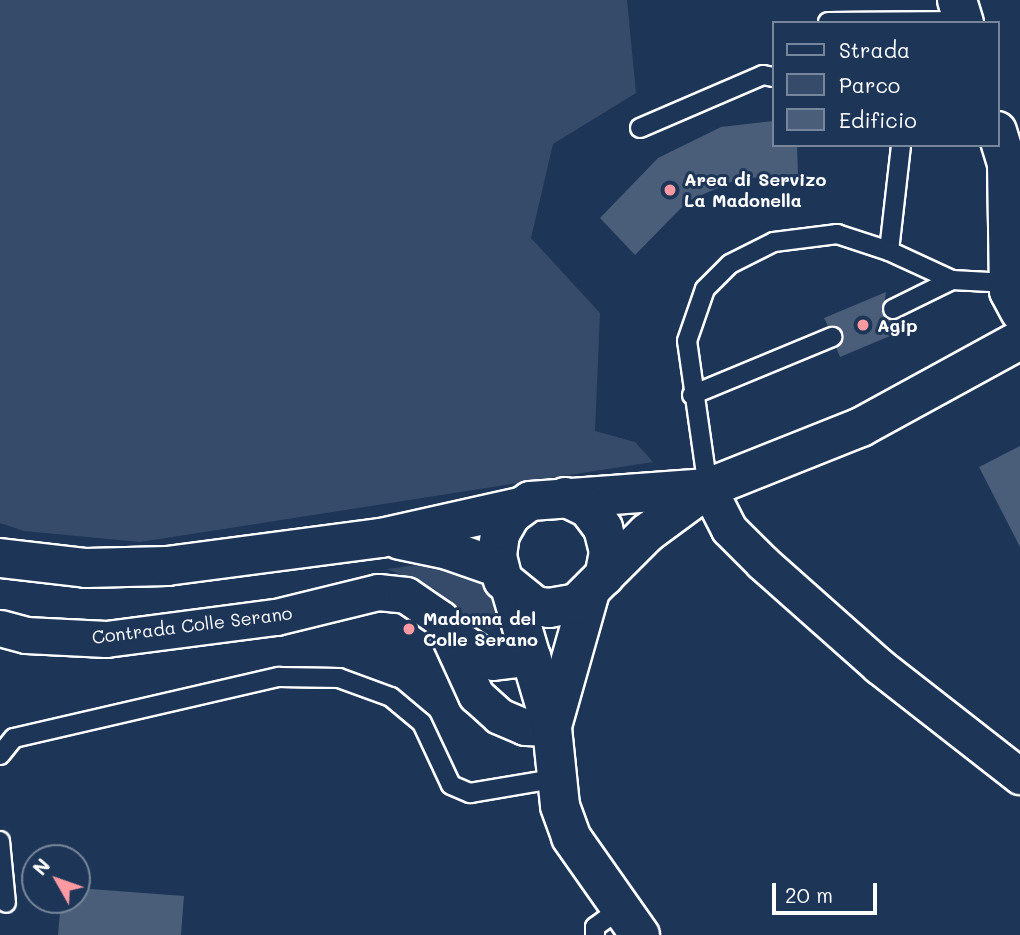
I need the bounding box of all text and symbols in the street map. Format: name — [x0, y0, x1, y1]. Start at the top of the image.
legend — [772, 21, 999, 147]
text: Strada — [839, 36, 910, 63]
text: Parco — [839, 71, 900, 98]
text: Edificio — [839, 106, 917, 133]
place label: Area di Servizo La Madonella — [684, 169, 826, 212]
marker: Area di Servizo La Madonella — [662, 182, 678, 198]
place label: Agip — [877, 314, 918, 336]
marker: Agip — [855, 317, 871, 333]
street label: Contrada Colle Serano — [91, 602, 293, 648]
place label: Madonna del Colle Serano — [423, 608, 538, 650]
marker: Madonna del Colle Serano — [401, 621, 417, 637]
north arrow — [21, 844, 91, 914]
text: N — [27, 853, 55, 880]
scale bar — [775, 869, 880, 913]
text: 20 m — [785, 881, 833, 908]

